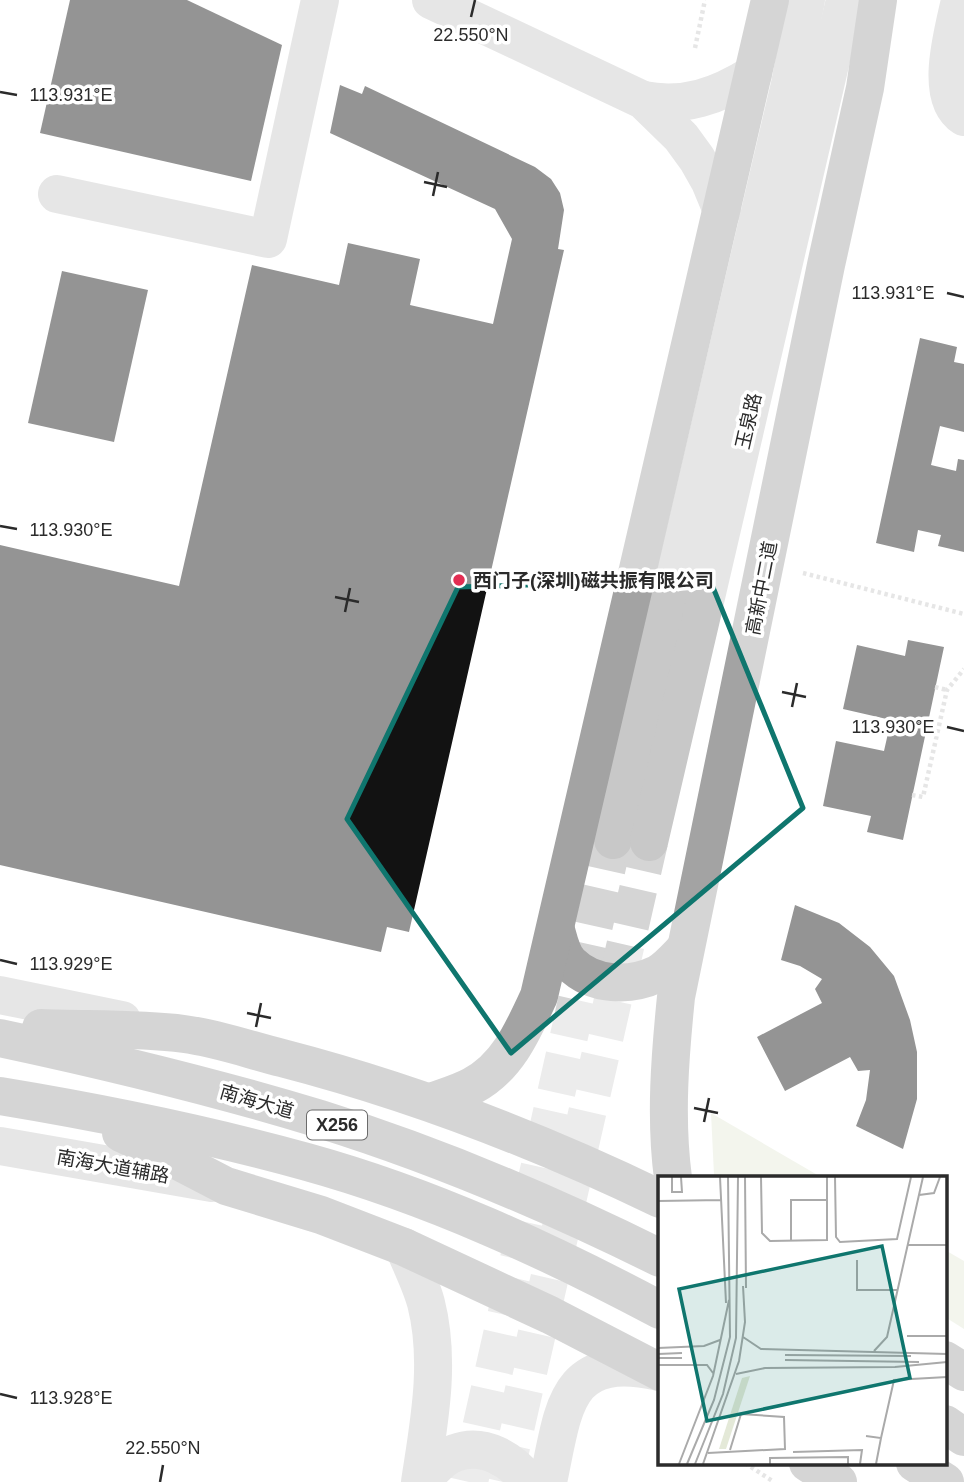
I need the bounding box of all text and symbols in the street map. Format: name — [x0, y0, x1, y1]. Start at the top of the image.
text: 22.550°N — [433, 25, 509, 45]
text: 113.931°E — [30, 85, 112, 105]
text: 113.931°E — [852, 283, 934, 303]
street label: 玉泉路 — [732, 391, 765, 451]
text: 113.930°E — [30, 520, 112, 540]
street label: 高新中二道 — [742, 539, 781, 637]
place label: 西门子(深圳)磁共振有限公司 — [473, 570, 714, 591]
marker: 西门子(深圳)磁共振有限公司 — [451, 572, 467, 588]
text: 113.930°E — [852, 717, 934, 737]
text: 113.929°E — [30, 954, 112, 974]
street label: 南海大道 — [217, 1081, 296, 1122]
road number: X256 — [307, 1110, 367, 1140]
street label: 南海大道辅路 — [55, 1146, 171, 1187]
inset map — [658, 1176, 946, 1464]
text: 113.928°E — [30, 1388, 112, 1408]
text: 22.550°N — [125, 1438, 201, 1458]

